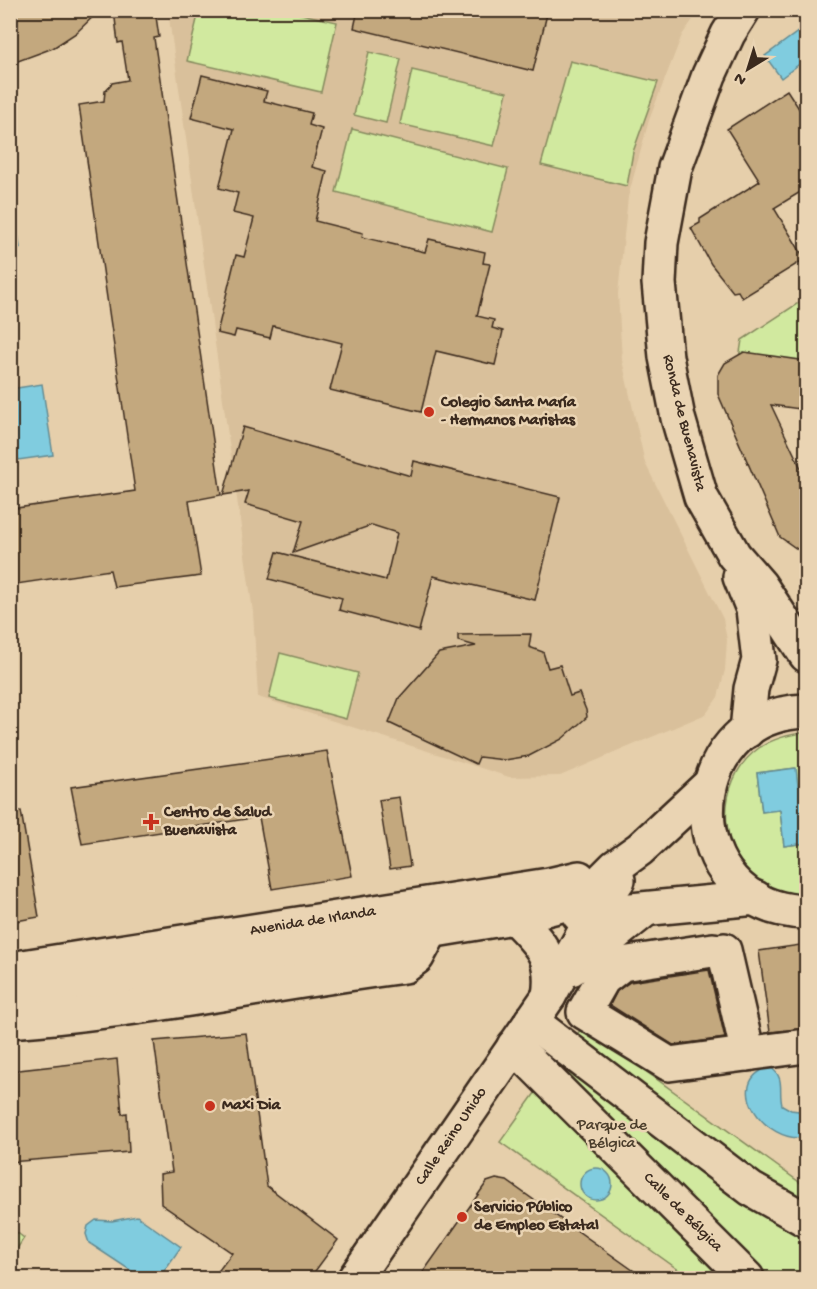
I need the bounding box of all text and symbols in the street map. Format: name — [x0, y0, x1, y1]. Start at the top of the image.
north arrow — [718, 39, 778, 99]
text: N — [731, 67, 751, 89]
street label: Ronda de Buenavista — [657, 353, 709, 494]
place label: Colegio Santa María - Hermanos Maristas — [440, 394, 577, 431]
marker: Colegio Santa María - Hermanos Maristas — [422, 405, 436, 419]
place label: Centro de Salud Buenavista — [163, 804, 273, 841]
marker: Centro de Salud Buenavista — [142, 813, 160, 831]
street label: Avenida de Irlanda — [249, 903, 378, 941]
street label: Calle Reino Unido — [412, 1084, 492, 1190]
place label: Maxi Dia — [222, 1097, 282, 1116]
marker: Maxi Dia — [203, 1099, 217, 1113]
park label: Parque de Bélgica — [576, 1117, 648, 1154]
street label: Calle de Bélgica — [638, 1169, 727, 1258]
place label: Servicio Público de Empleo Estatal — [474, 1199, 599, 1236]
marker: Servicio Público de Empleo Estatal — [455, 1210, 469, 1224]

